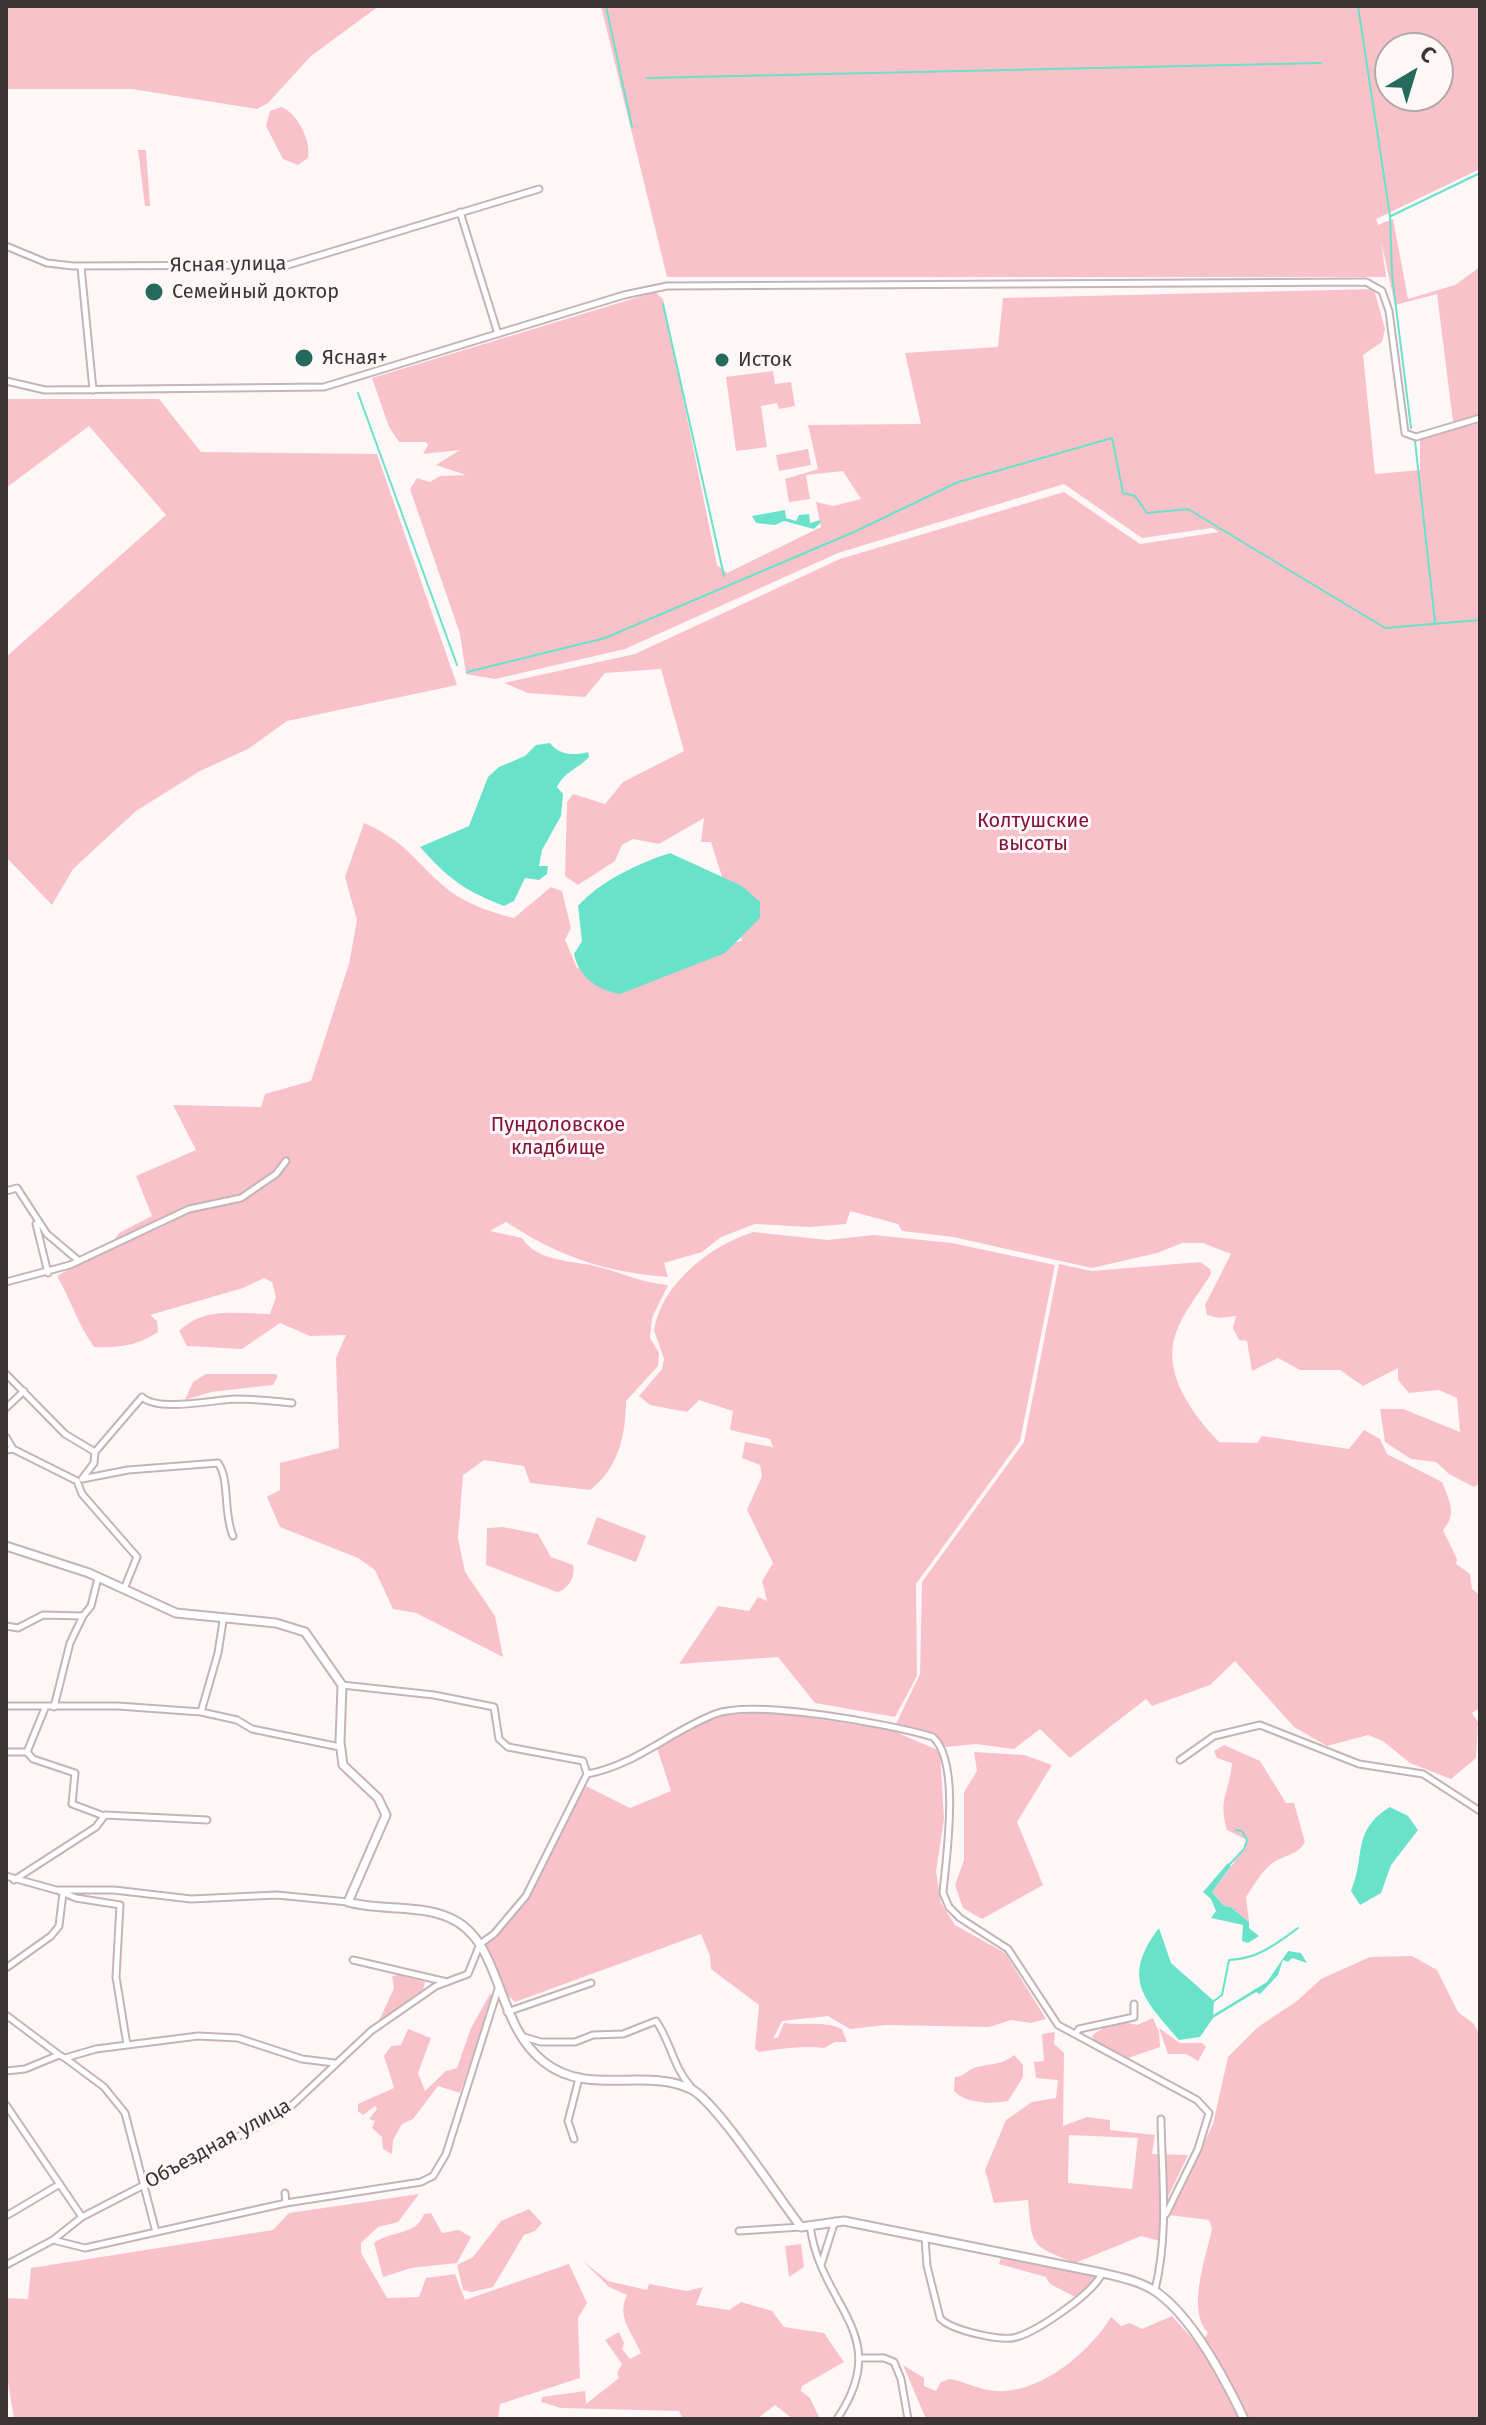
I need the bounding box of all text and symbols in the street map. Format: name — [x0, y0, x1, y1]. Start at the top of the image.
north arrow — [1374, 32, 1454, 112]
text: С — [1415, 40, 1441, 69]
street label: Ясная улица — [170, 252, 286, 278]
place label: Семейный доктор — [172, 280, 339, 304]
marker: Семейный доктор — [143, 281, 165, 303]
place label: Ясная+ — [322, 346, 387, 370]
marker: Ясная+ — [293, 347, 315, 369]
place label: Исток — [738, 348, 792, 372]
marker: Исток — [713, 351, 731, 369]
park label: Колтушские высоты — [977, 809, 1089, 856]
park label: Пундоловское кладбище — [491, 1113, 625, 1160]
street label: Объездная улица — [141, 2094, 295, 2194]

